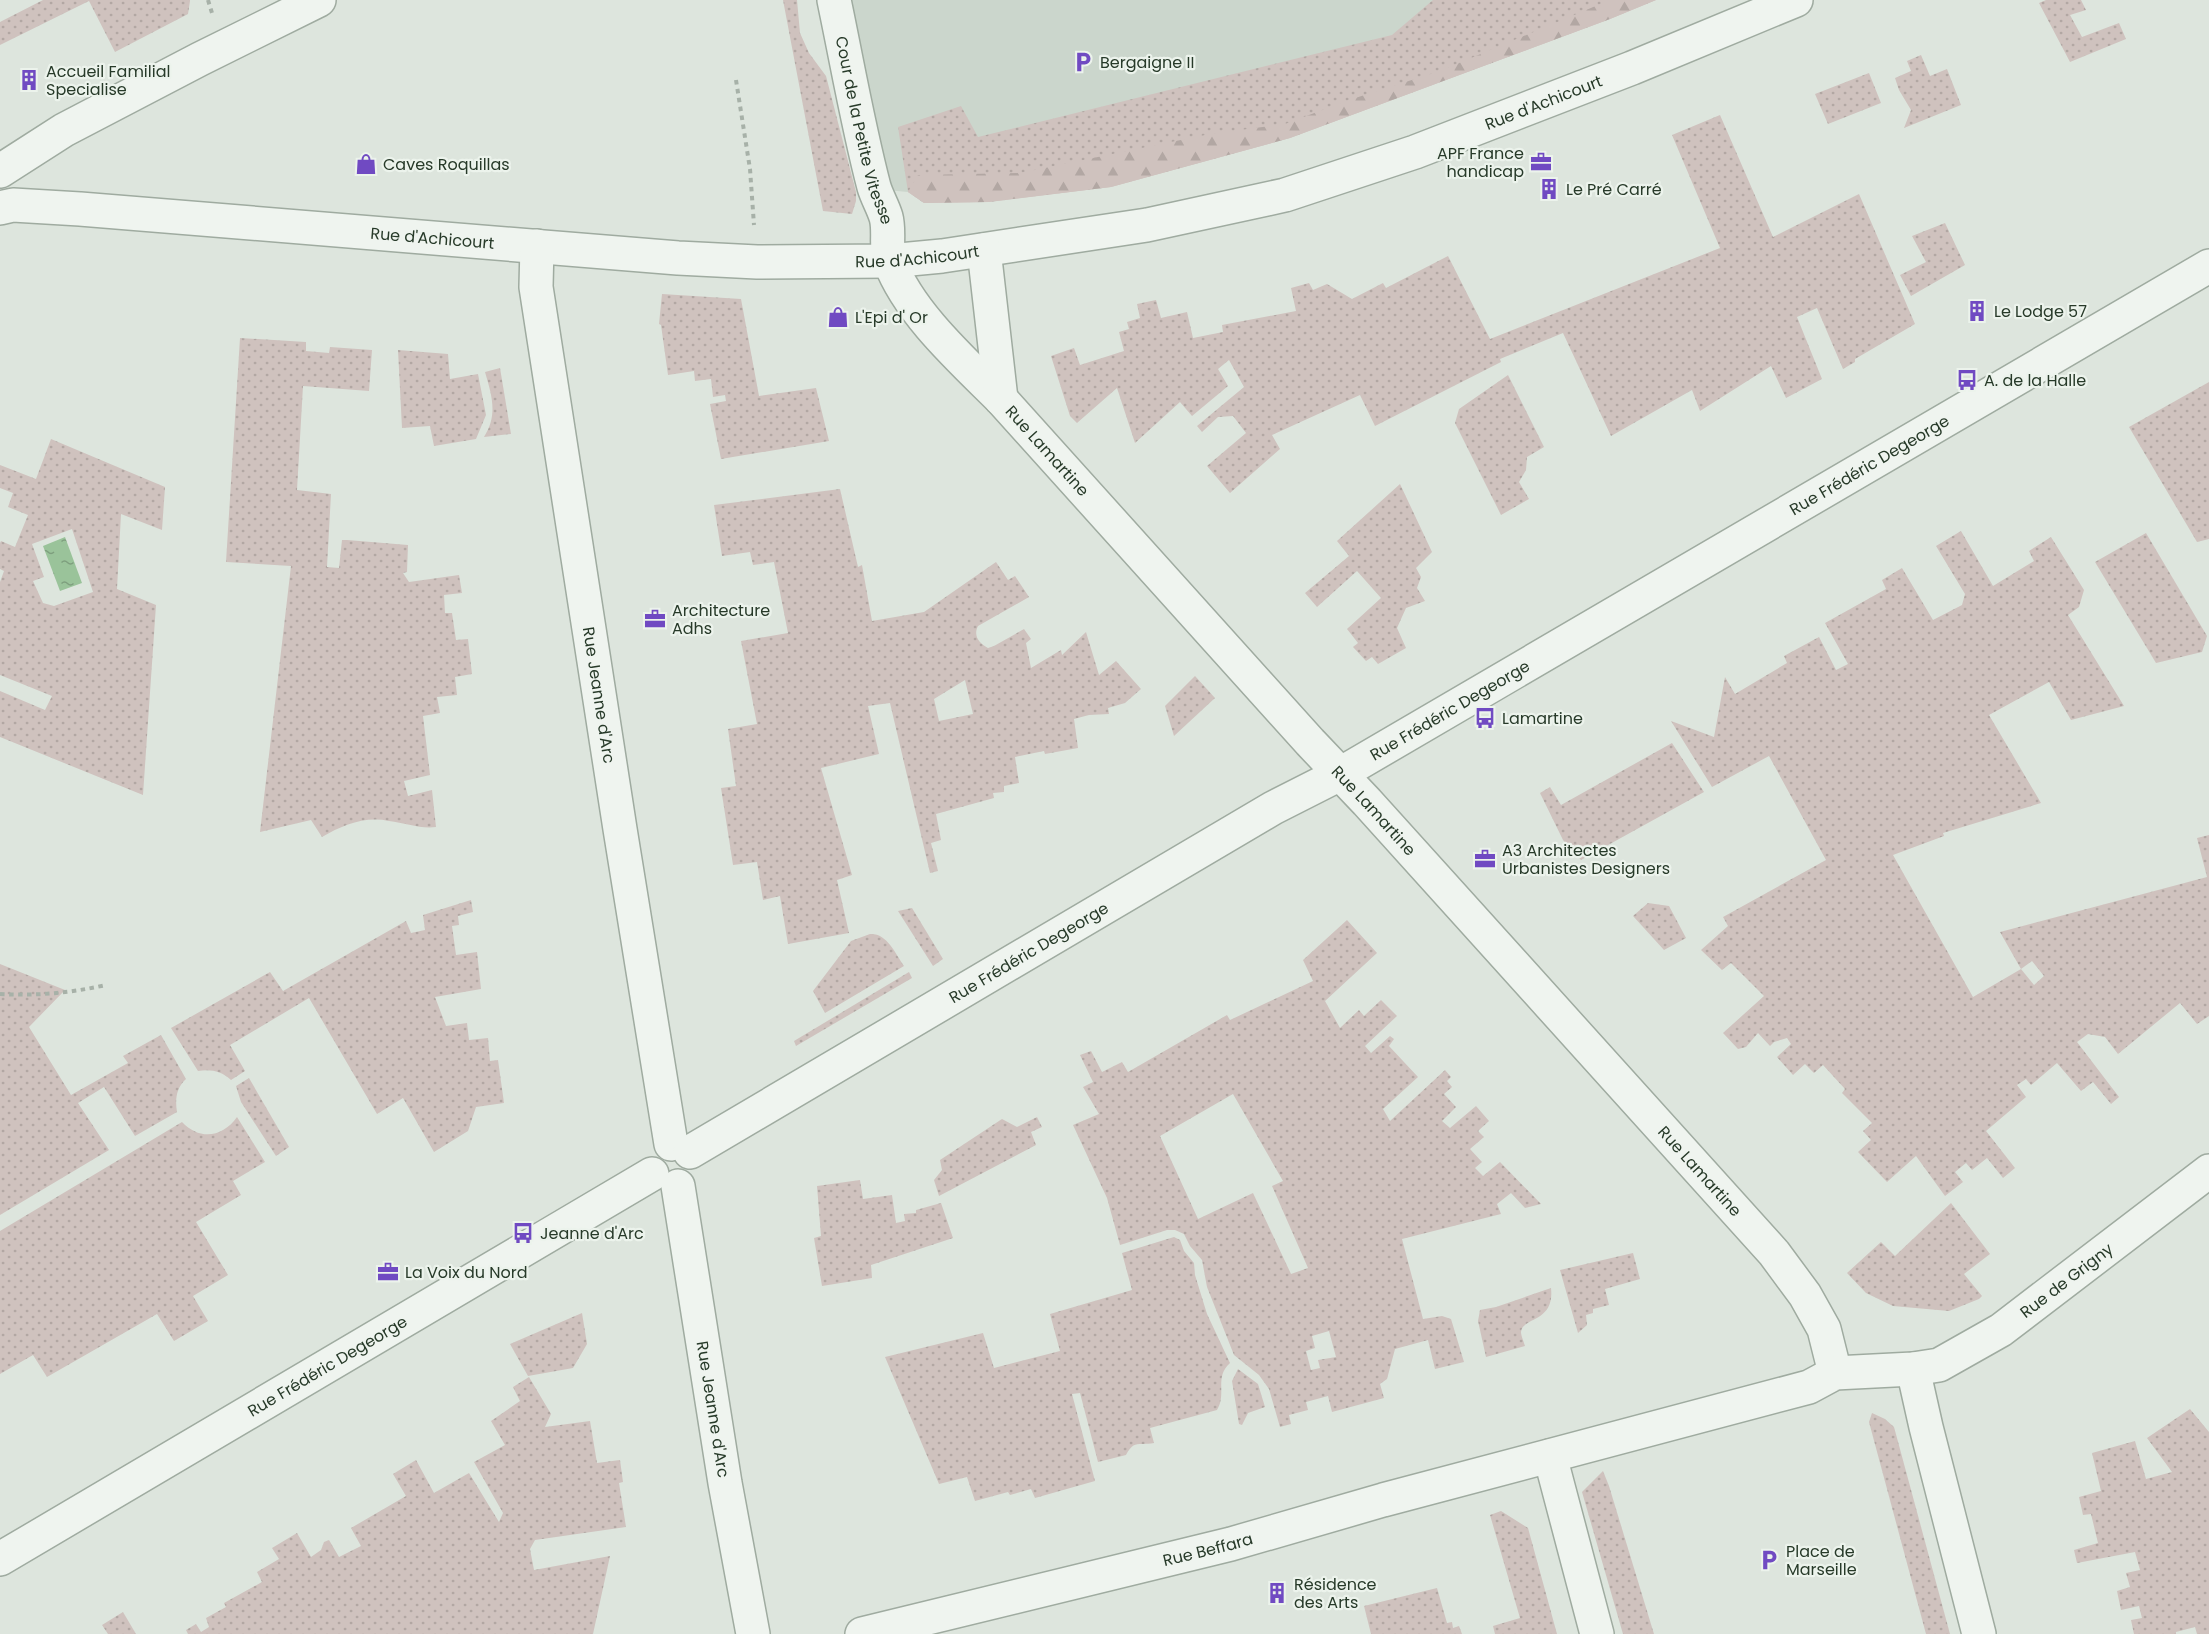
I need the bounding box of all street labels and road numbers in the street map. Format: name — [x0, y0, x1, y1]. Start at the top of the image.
street label: Cour de la Petite Vitesse — [830, 34, 898, 227]
street label: Rue d'Achicourt — [1482, 70, 1606, 136]
street label: Rue d'Achicourt — [369, 222, 495, 255]
street label: Rue d'Achicourt — [855, 240, 981, 273]
street label: Rue Lamartine — [1000, 400, 1094, 501]
street label: Rue Frédéric Degeorge — [1785, 409, 1954, 521]
street label: Rue Jeanne d'Arc — [577, 625, 621, 765]
street label: Rue Frédéric Degeorge — [1366, 655, 1534, 766]
street label: Rue Lamartine — [1326, 761, 1421, 861]
street label: Rue Frédéric Degeorge — [945, 897, 1113, 1009]
street label: Rue Lamartine — [1652, 1121, 1747, 1222]
street label: Rue de Grigny — [2015, 1238, 2118, 1324]
street label: Rue Frédéric Degeorge — [243, 1310, 412, 1422]
street label: Rue Jeanne d'Arc — [691, 1339, 735, 1480]
street label: Rue Beffara — [1161, 1527, 1256, 1572]

